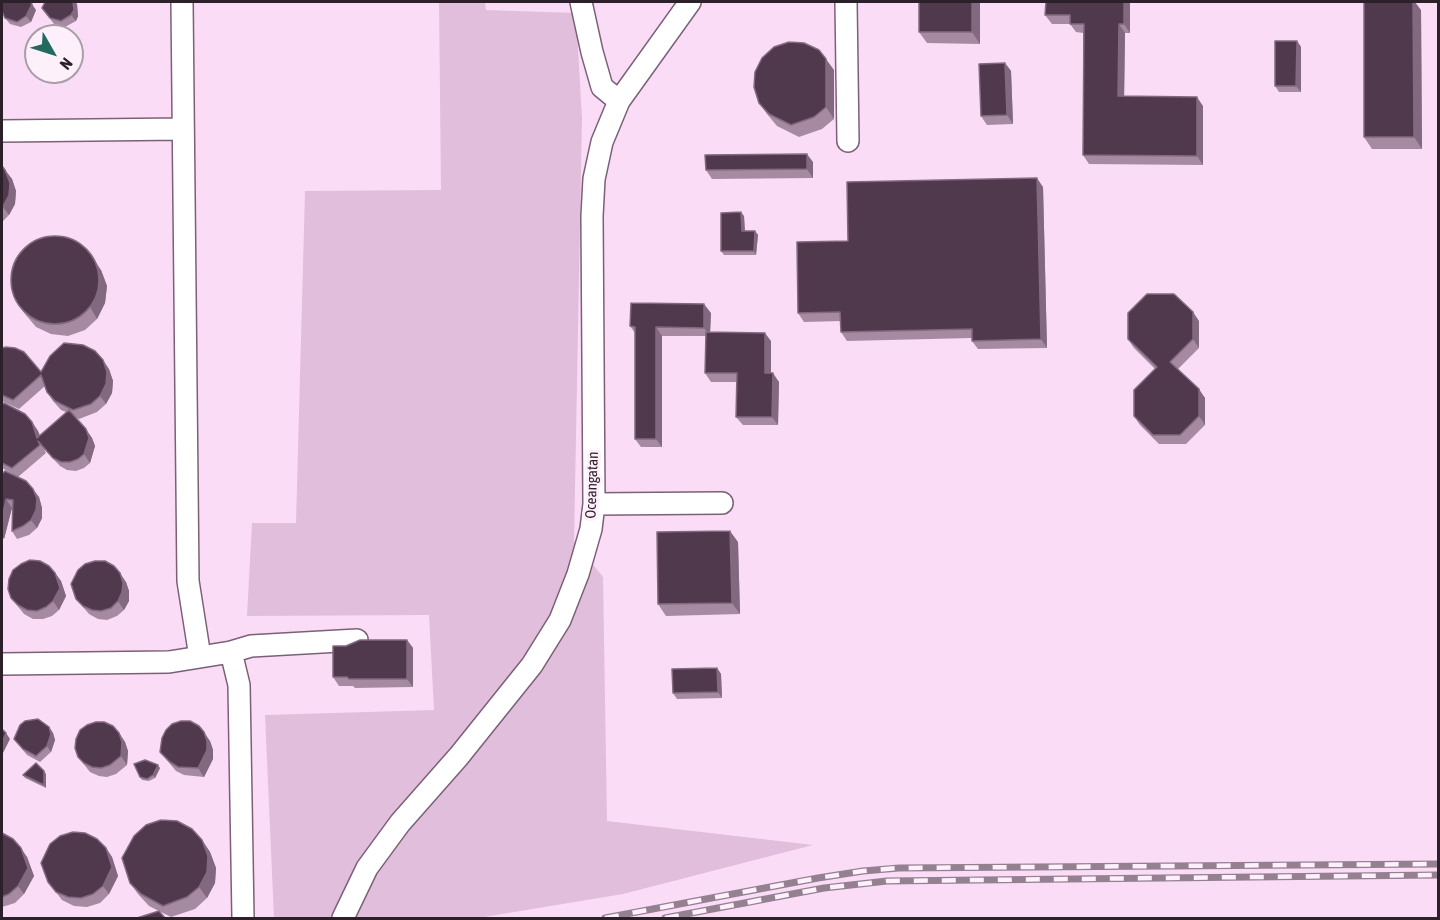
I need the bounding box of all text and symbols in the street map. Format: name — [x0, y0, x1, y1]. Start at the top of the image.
north arrow — [24, 24, 84, 84]
text: N — [56, 55, 76, 73]
street label: Oceangatan — [582, 451, 602, 519]

